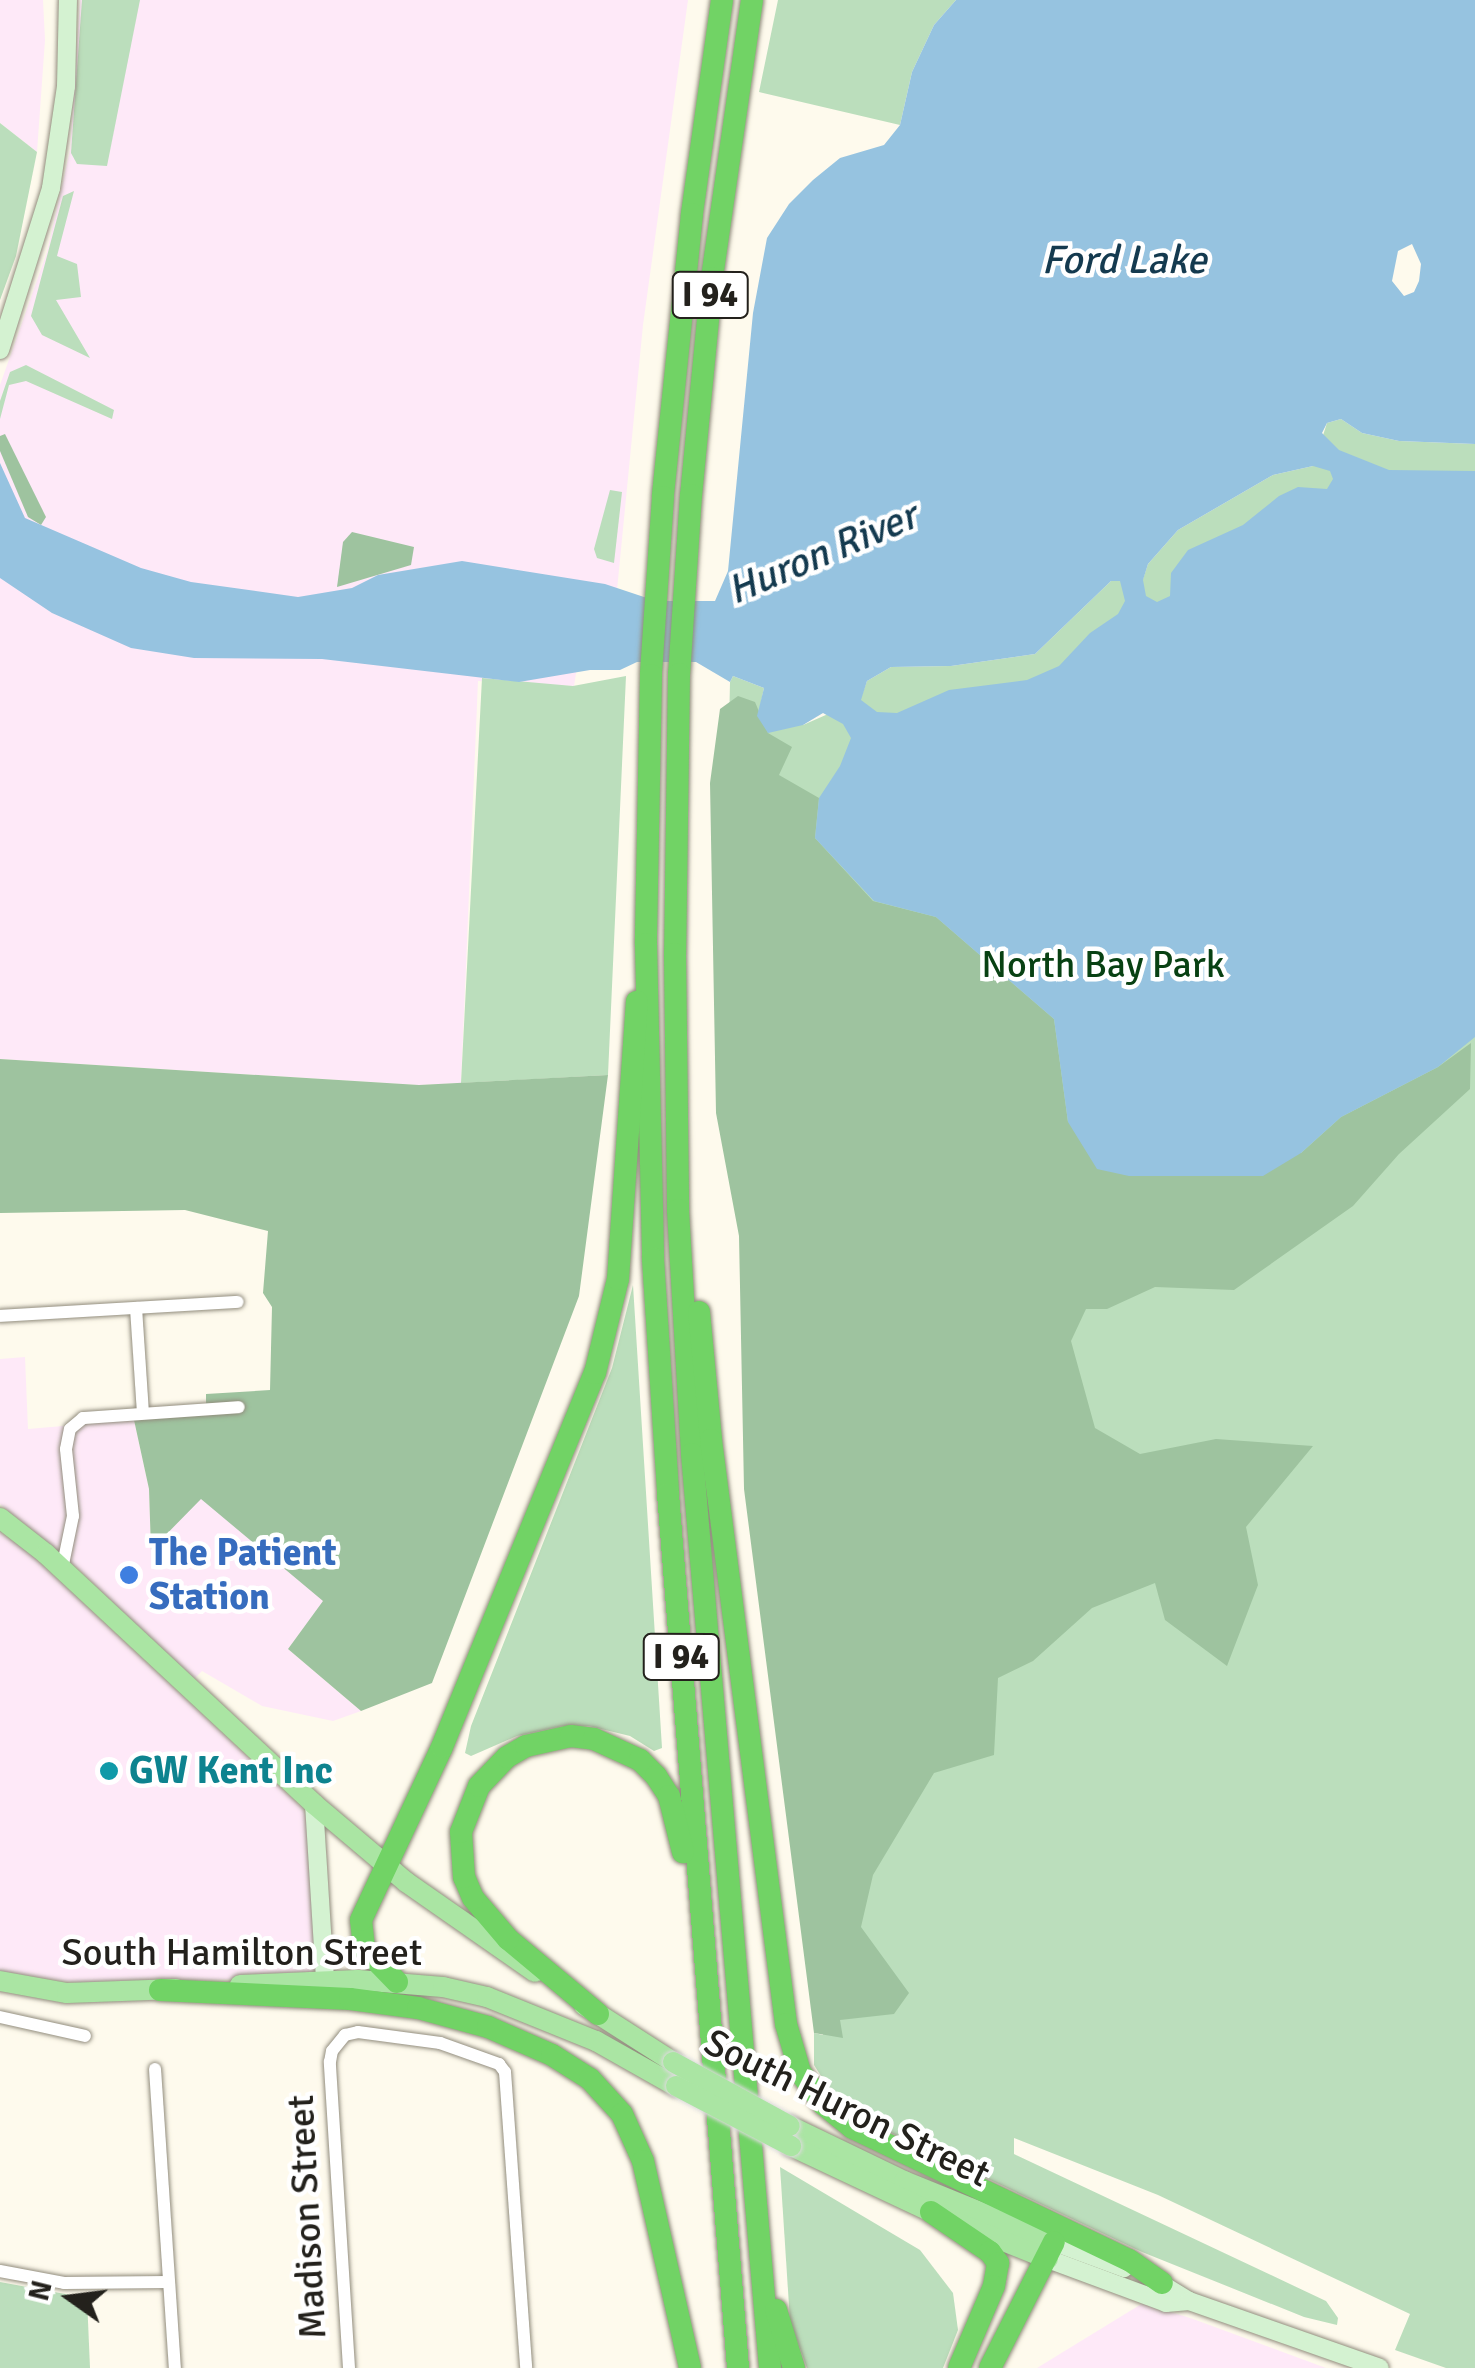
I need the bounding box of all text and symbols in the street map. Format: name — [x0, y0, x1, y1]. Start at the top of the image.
water label: Ford Lake — [1042, 236, 1206, 284]
road number: I 94 — [670, 265, 750, 325]
water label: Huron River — [720, 492, 924, 614]
park label: North Bay Park — [981, 942, 1225, 988]
place label: The Patient Station — [149, 1530, 337, 1620]
marker: The Patient Station — [118, 1564, 140, 1586]
road number: I 94 — [641, 1627, 721, 1687]
place label: GW Kent Inc — [129, 1748, 333, 1794]
marker: GW Kent Inc — [98, 1760, 120, 1782]
street label: South Hamilton Street — [62, 1930, 422, 1976]
street label: South Huron Street — [697, 2019, 997, 2197]
street label: Madison Street — [278, 2094, 336, 2340]
north arrow — [20, 2248, 120, 2348]
text: N — [22, 2277, 60, 2304]

